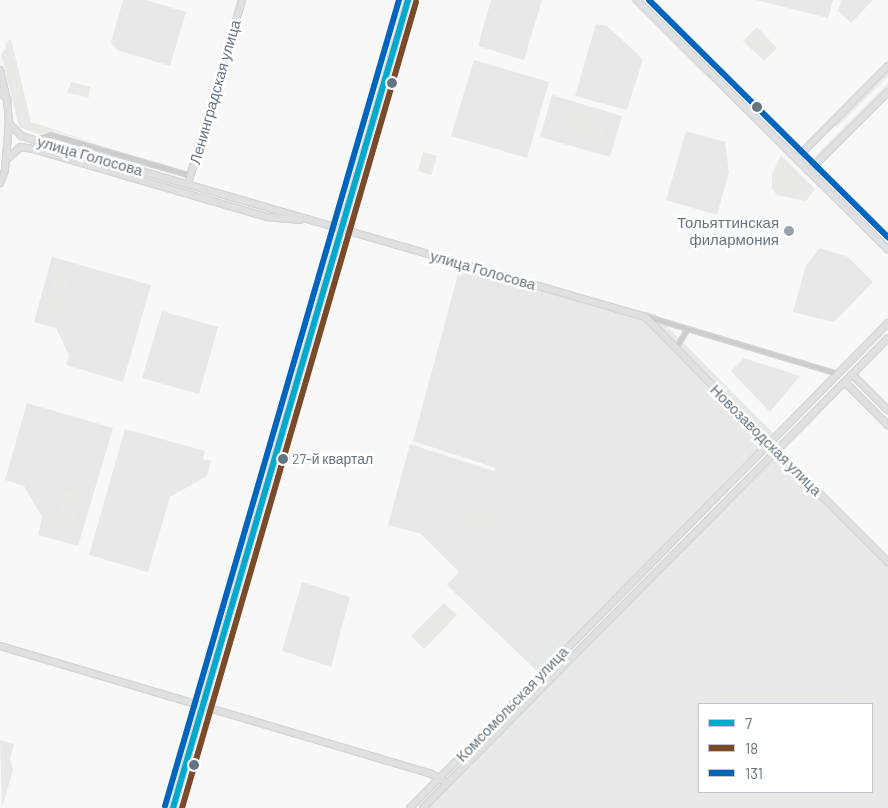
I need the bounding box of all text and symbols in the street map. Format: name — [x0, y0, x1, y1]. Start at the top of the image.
street label: Ленинградская улица — [186, 18, 244, 166]
unlabelled marker — [387, 78, 397, 88]
unlabelled marker — [752, 102, 762, 112]
street label: улица Голосова — [35, 132, 145, 180]
place label: Тольяттинская филармония — [677, 213, 779, 248]
marker: Тольяттинская филармония — [783, 225, 795, 237]
street label: улица Голосова — [428, 246, 538, 294]
street label: Новозаводская улица — [707, 381, 825, 499]
place label: 27-й квартал — [292, 451, 373, 467]
marker: 27-й квартал — [278, 454, 288, 464]
street label: Комсомольская улица — [452, 643, 572, 765]
legend — [698, 703, 873, 793]
text: 7 — [745, 714, 752, 732]
text: 18 — [745, 739, 758, 757]
unlabelled marker — [189, 760, 199, 770]
text: 131 — [745, 764, 763, 782]

